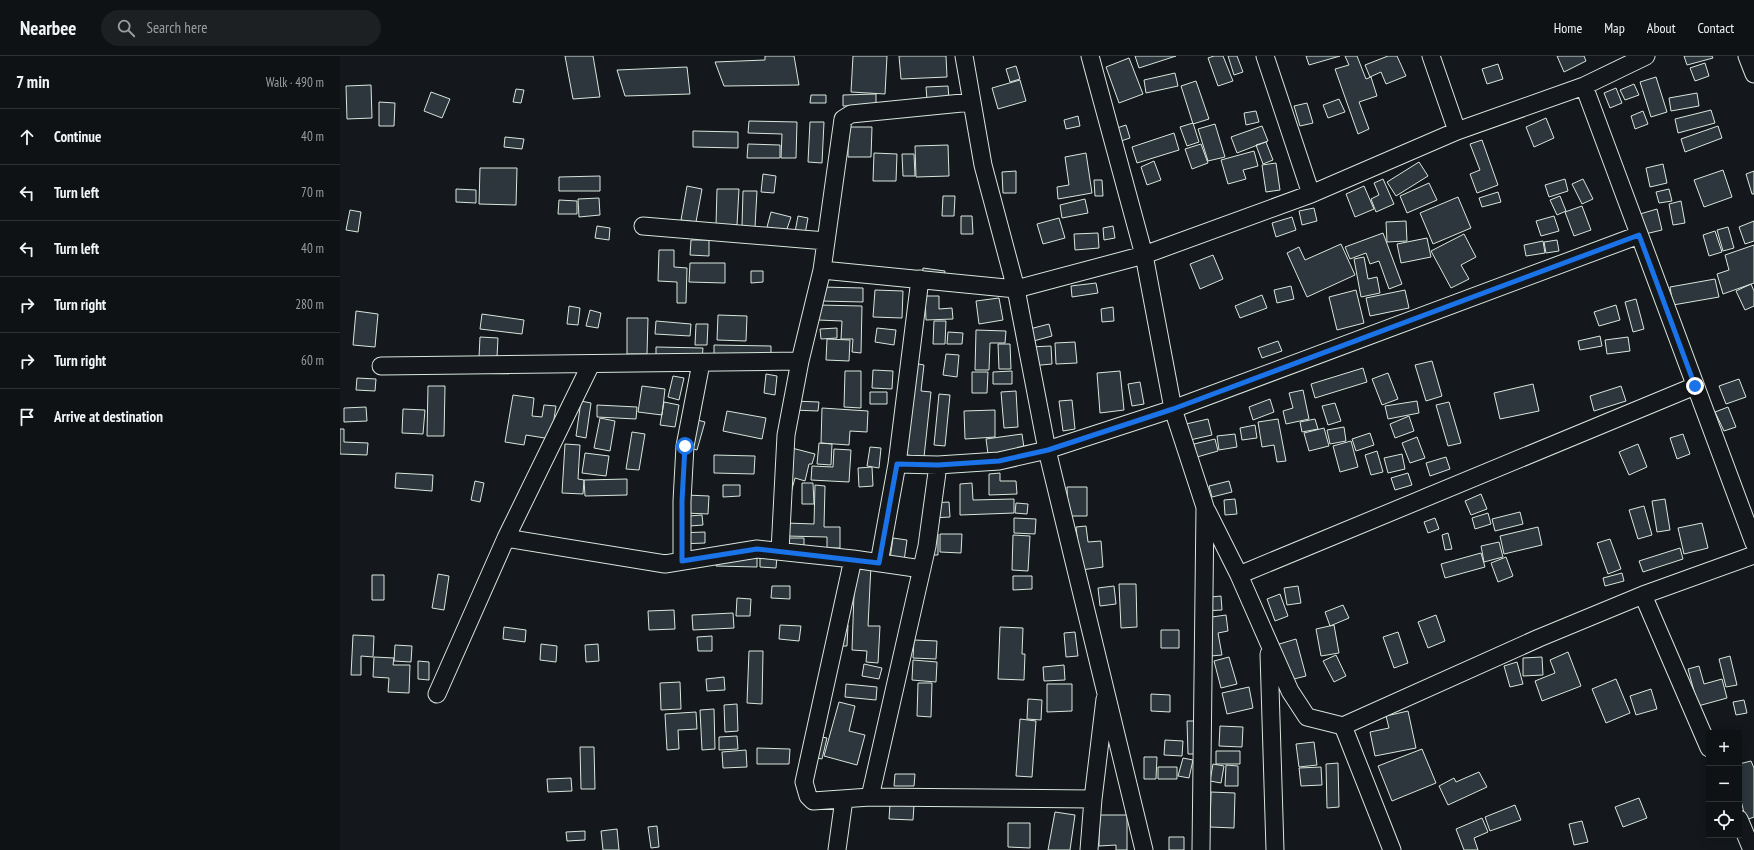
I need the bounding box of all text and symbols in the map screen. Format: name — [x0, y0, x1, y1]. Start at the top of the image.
search box — [101, 10, 381, 46]
text: Nearbee — [20, 16, 77, 40]
icon: search — [115, 17, 137, 39]
text: Search here — [147, 18, 207, 37]
text: Home — [1554, 19, 1582, 37]
text: Map — [1604, 19, 1625, 37]
text: About — [1647, 19, 1676, 37]
text: Contact — [1698, 19, 1734, 37]
text: 7 min — [16, 71, 50, 93]
text: Walk · 490 m — [266, 74, 324, 91]
icon: ahead — [16, 126, 38, 148]
text: Continue — [54, 127, 101, 146]
text: 40 m — [301, 128, 324, 145]
icon: left — [16, 182, 38, 204]
text: Turn left — [54, 183, 99, 202]
text: 70 m — [301, 184, 324, 201]
icon: left — [16, 238, 38, 260]
text: Turn left — [54, 239, 99, 258]
text: 40 m — [301, 240, 324, 257]
icon: right — [16, 294, 38, 316]
text: Turn right — [54, 295, 106, 314]
text: 280 m — [295, 296, 324, 313]
icon: right — [16, 350, 38, 372]
text: Turn right — [54, 351, 106, 370]
text: 60 m — [301, 352, 324, 369]
route end — [1686, 377, 1704, 395]
icon: arrive — [16, 406, 38, 428]
text: Arrive at destination — [54, 407, 163, 426]
route start — [676, 437, 694, 455]
map controls — [1706, 730, 1742, 838]
button: + — [1706, 730, 1742, 766]
button: − — [1706, 766, 1742, 802]
button: locate — [1706, 802, 1742, 838]

